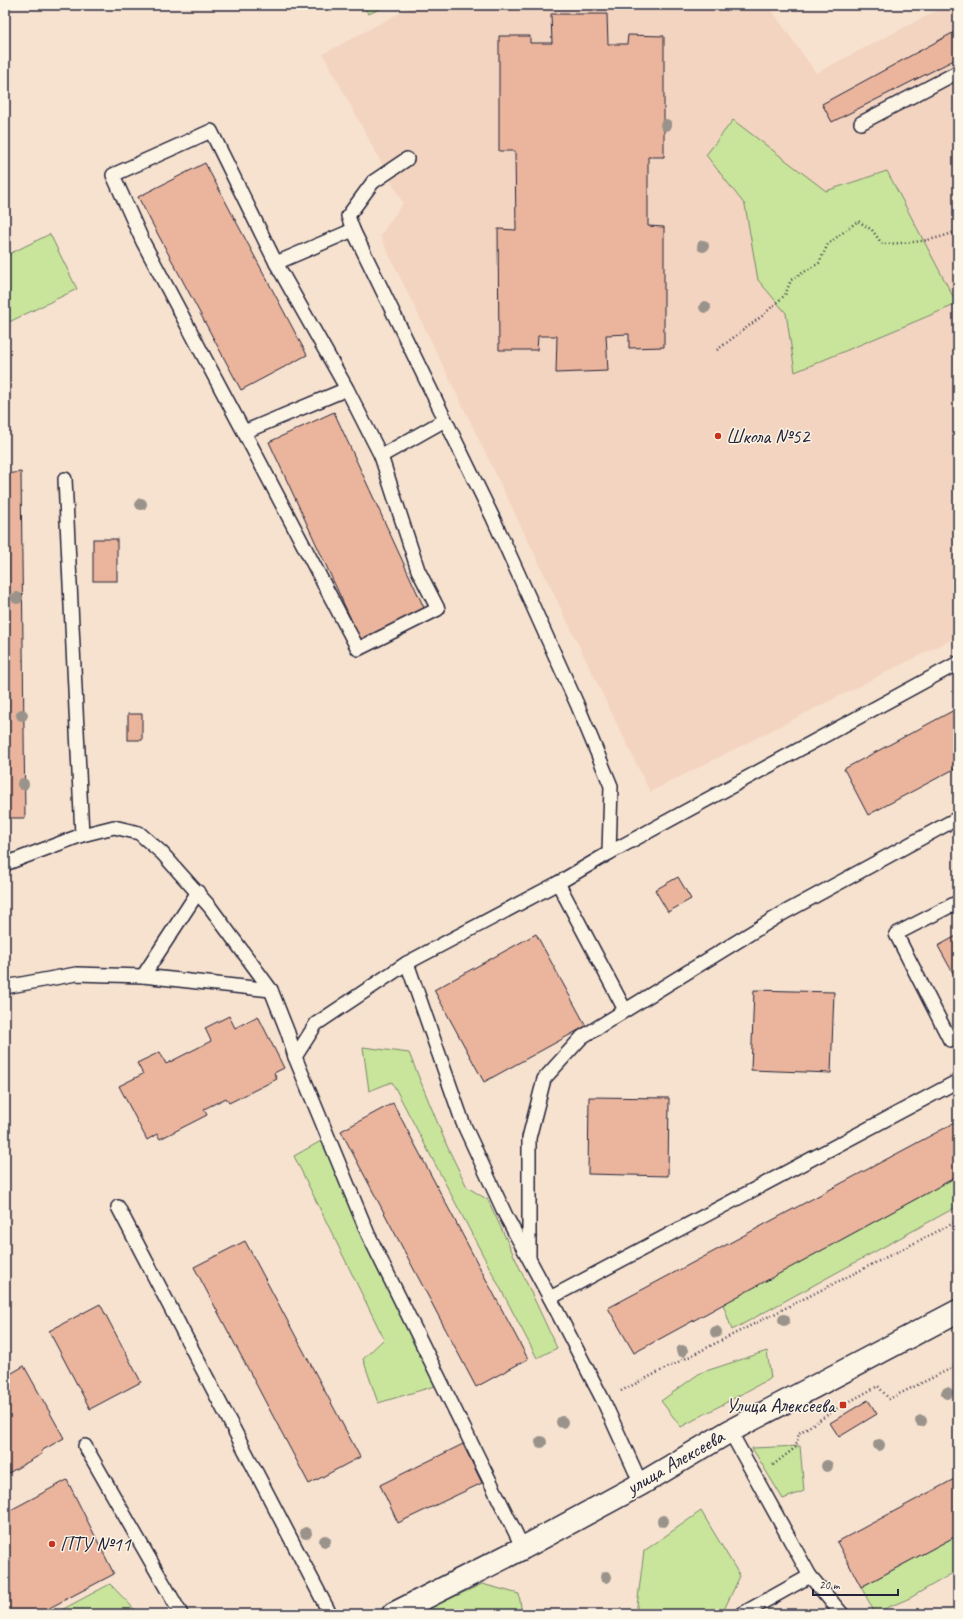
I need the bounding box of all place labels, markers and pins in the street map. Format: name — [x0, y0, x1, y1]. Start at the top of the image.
place label: Школа №52 — [726, 424, 811, 449]
marker: Школа №52 — [713, 431, 723, 441]
place label: Улица Алексеева — [726, 1393, 837, 1418]
marker: Улица Алексеева — [838, 1400, 848, 1410]
place label: ПТУ №11 — [60, 1532, 132, 1557]
marker: ПТУ №11 — [47, 1539, 57, 1549]

